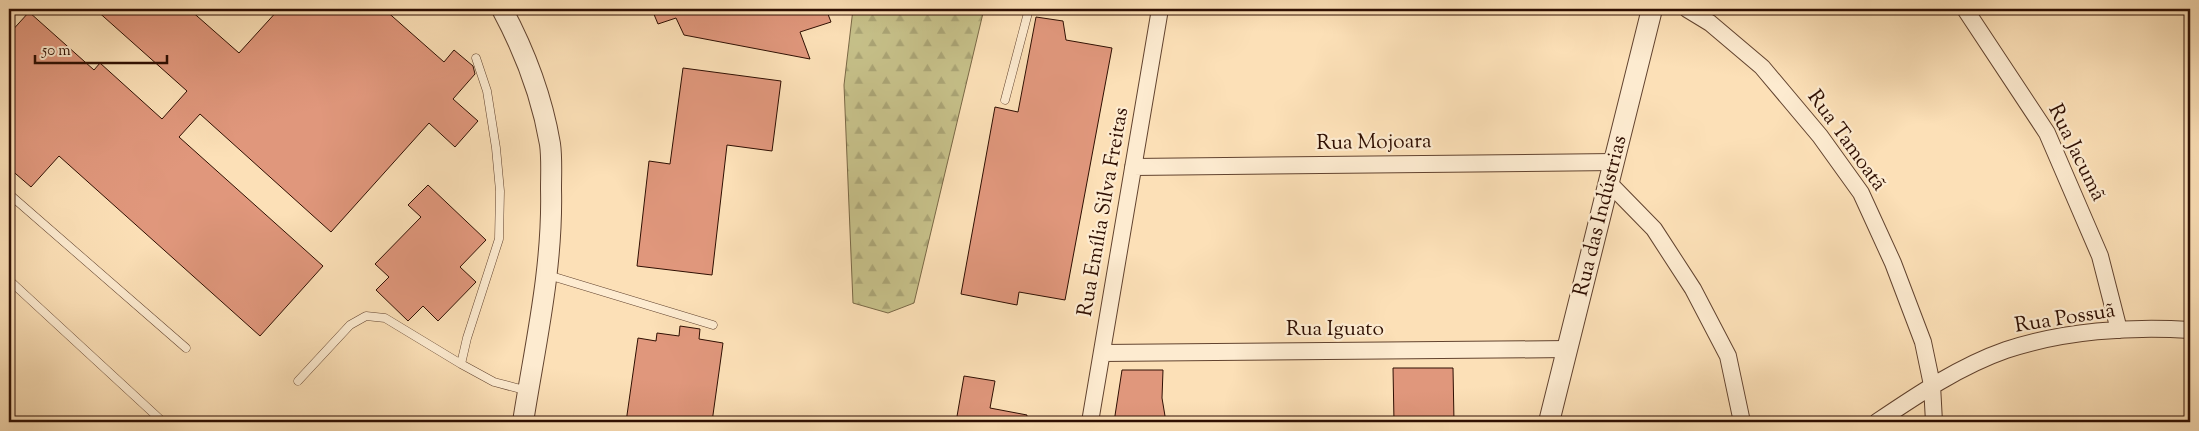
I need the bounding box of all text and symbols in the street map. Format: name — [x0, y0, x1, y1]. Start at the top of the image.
scale bar — [35, 32, 168, 64]
text: 50 m — [41, 41, 71, 62]
street label: Rua Tamoatã — [1799, 84, 1893, 198]
street label: Rua Jacumã — [2040, 99, 2113, 207]
street label: Rua Emília Silva Freitas — [1071, 105, 1137, 319]
street label: Rua Mojoara — [1316, 127, 1432, 159]
street label: Rua das Indústrias — [1566, 132, 1636, 300]
street label: Rua Possuã — [2013, 296, 2118, 342]
street label: Rua Iguato — [1286, 315, 1384, 345]

